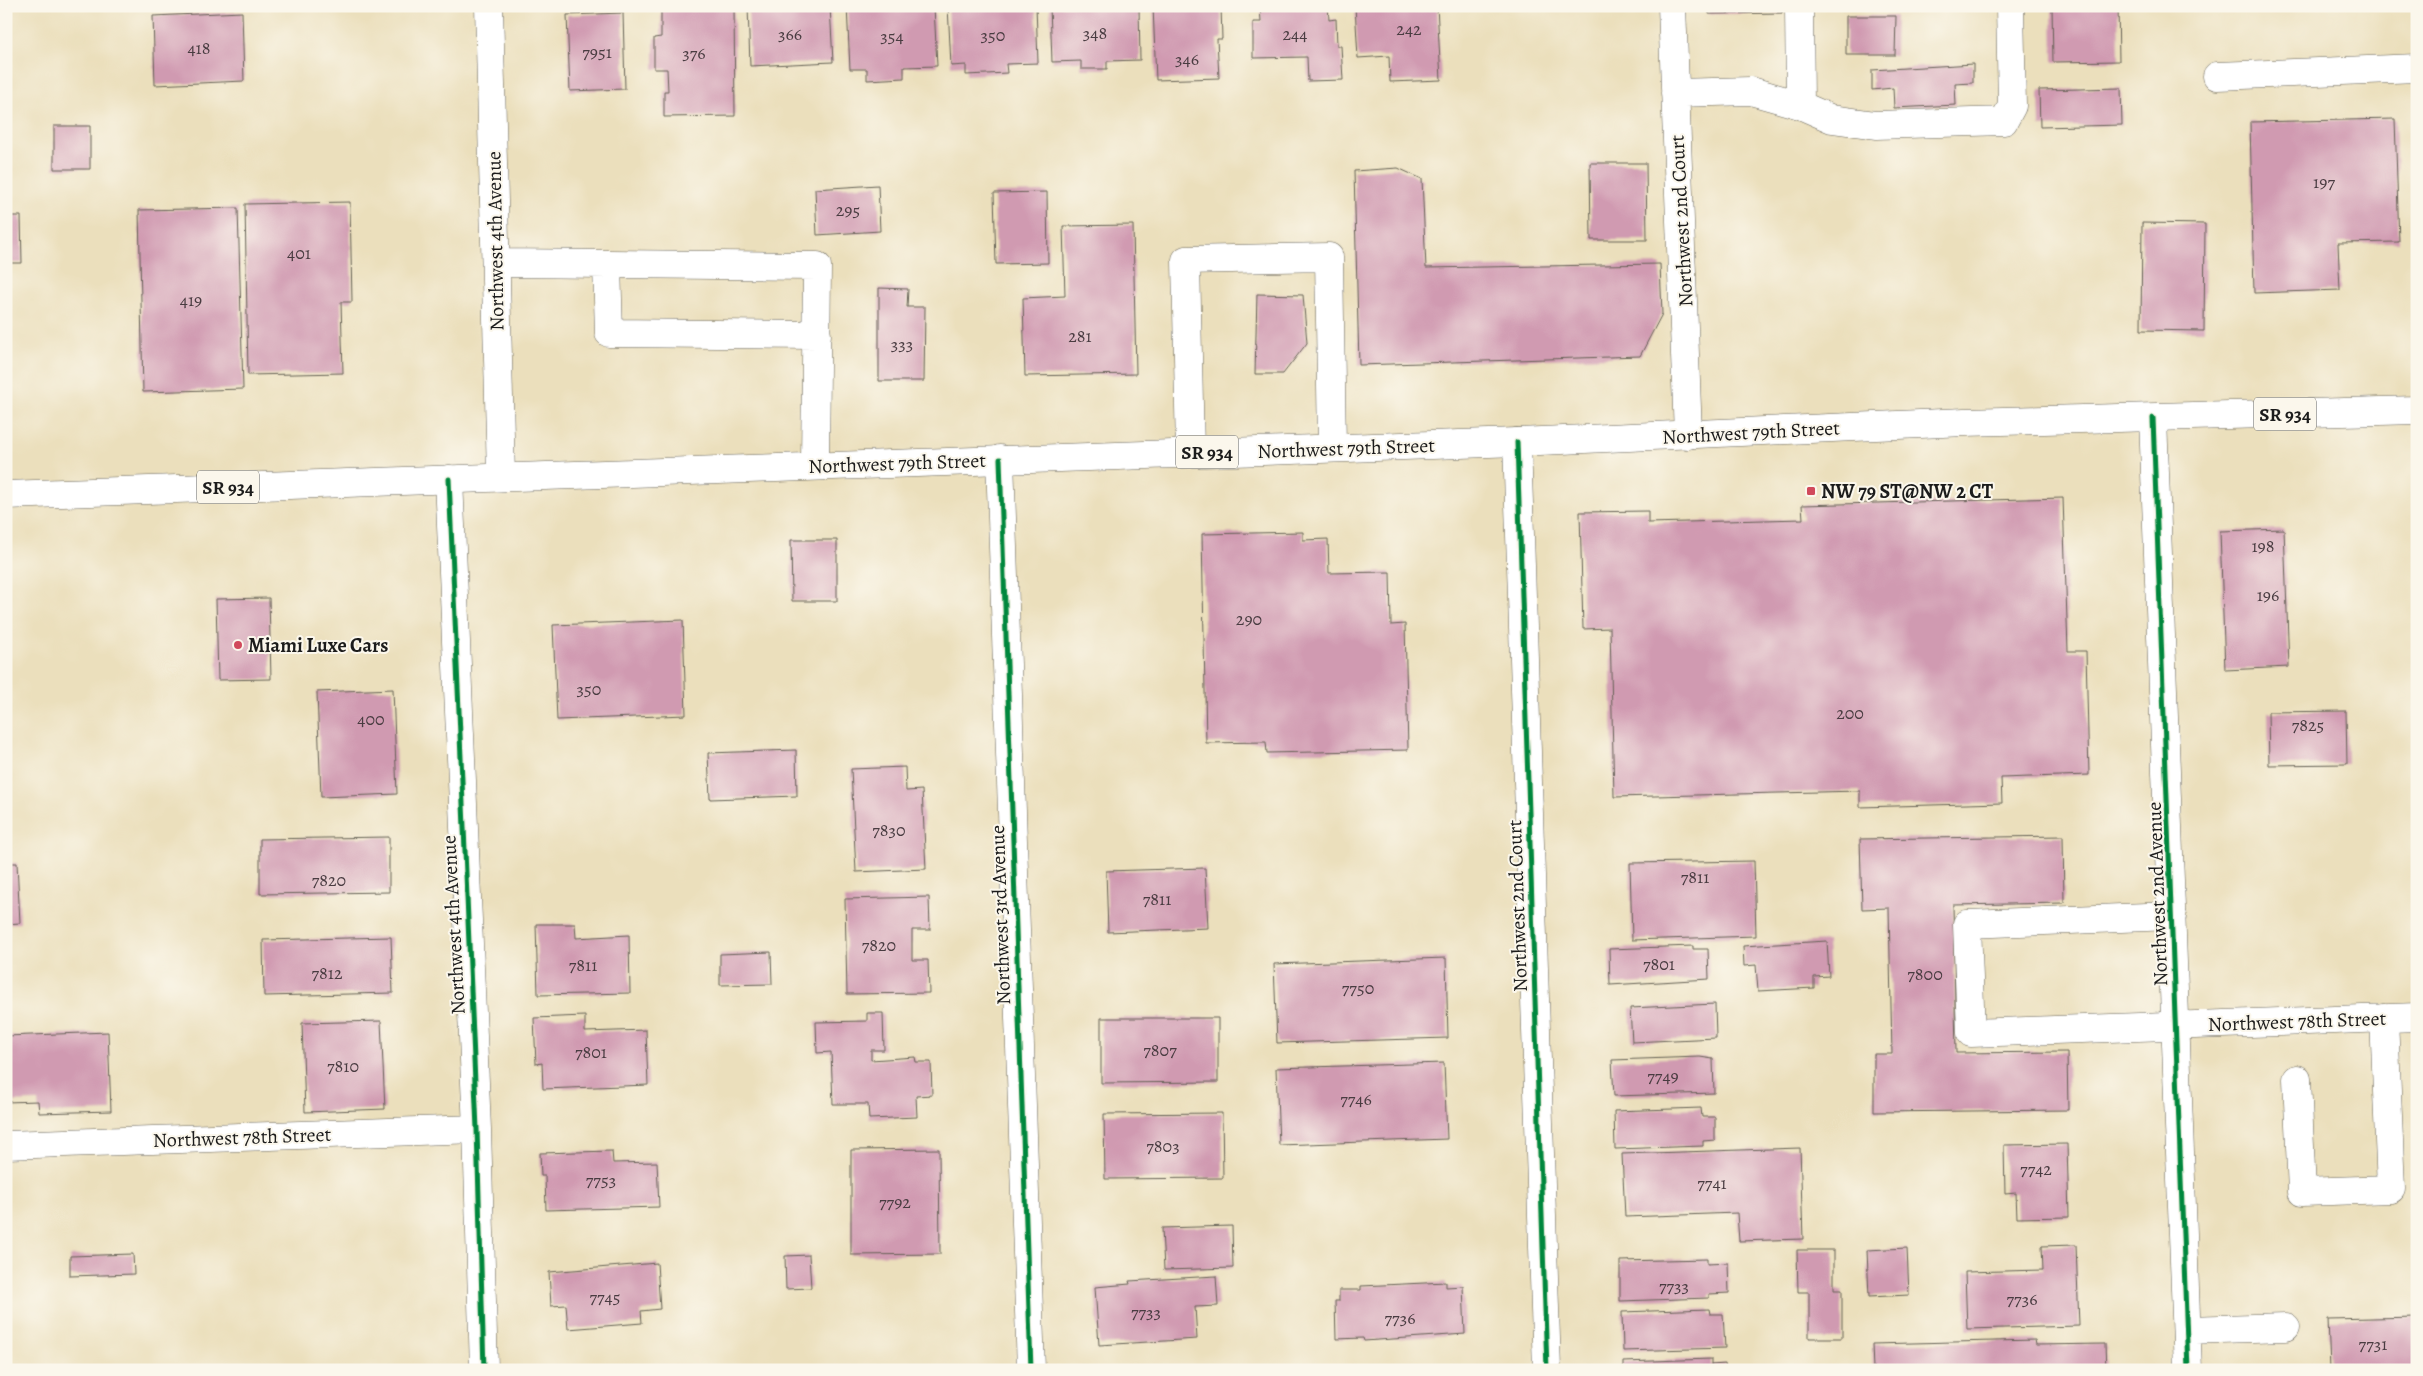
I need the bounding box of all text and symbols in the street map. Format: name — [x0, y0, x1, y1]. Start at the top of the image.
house number: 242 — [1396, 17, 1422, 41]
house number: 348 — [1083, 21, 1107, 45]
house number: 366 — [778, 22, 802, 46]
house number: 244 — [1283, 22, 1307, 46]
house number: 350 — [981, 23, 1005, 47]
house number: 354 — [880, 24, 904, 48]
house number: 418 — [187, 36, 211, 60]
house number: 7951 — [582, 40, 612, 64]
house number: 376 — [682, 41, 706, 65]
house number: 346 — [1175, 47, 1199, 71]
street label: Northwest 2nd Court — [1663, 134, 1699, 308]
street label: Northwest 4th Avenue — [480, 151, 511, 331]
house number: 197 — [2313, 170, 2335, 194]
house number: 295 — [836, 198, 860, 222]
house number: 401 — [287, 241, 311, 265]
house number: 419 — [180, 288, 202, 312]
house number: 281 — [1068, 324, 1092, 348]
house number: 333 — [891, 332, 913, 356]
road number: SR 934 — [2254, 398, 2316, 430]
street label: Northwest 79th Street — [1662, 414, 1841, 451]
street label: Northwest 79th Street — [1257, 432, 1436, 465]
road number: SR 934 — [1176, 436, 1238, 468]
street label: Northwest 79th Street — [808, 447, 987, 480]
road number: SR 934 — [197, 471, 259, 504]
place label: NW 79 ST@NW 2 CT — [1821, 478, 1994, 505]
marker: NW 79 ST@NW 2 CT — [1805, 485, 1817, 497]
house number: 198 — [2251, 534, 2275, 558]
house number: 196 — [2257, 583, 2279, 607]
house number: 290 — [1236, 607, 1262, 631]
place label: Miami Luxe Cars — [248, 632, 388, 659]
marker: Miami Luxe Cars — [232, 639, 244, 651]
house number: 350 — [577, 677, 601, 701]
house number: 200 — [1836, 701, 1864, 725]
house number: 400 — [357, 707, 385, 731]
house number: 7825 — [2292, 713, 2324, 737]
street label: Northwest 2nd Avenue — [2141, 801, 2174, 987]
house number: 7830 — [872, 818, 906, 842]
street label: Northwest 2nd Court — [1501, 819, 1534, 992]
street label: Northwest 3rd Avenue — [984, 825, 1017, 1005]
street label: Northwest 4th Avenue — [435, 835, 472, 1015]
house number: 7811 — [1681, 865, 1709, 889]
house number: 7820 — [312, 868, 346, 892]
house number: 7811 — [1143, 887, 1171, 911]
house number: 7820 — [862, 933, 896, 957]
house number: 7801 — [1643, 952, 1675, 976]
house number: 7811 — [569, 953, 597, 977]
house number: 7812 — [312, 961, 343, 985]
house number: 7800 — [1907, 962, 1943, 986]
house number: 7750 — [1342, 976, 1374, 1000]
street label: Northwest 78th Street — [2207, 1005, 2387, 1038]
house number: 7807 — [1143, 1038, 1177, 1062]
house number: 7801 — [575, 1040, 607, 1064]
house number: 7810 — [327, 1054, 359, 1078]
house number: 7749 — [1647, 1064, 1679, 1088]
house number: 7746 — [1340, 1087, 1372, 1111]
street label: Northwest 78th Street — [152, 1121, 332, 1154]
house number: 7803 — [1146, 1134, 1180, 1158]
house number: 7742 — [2020, 1157, 2052, 1181]
house number: 7753 — [586, 1168, 616, 1192]
house number: 7741 — [1697, 1171, 1727, 1195]
house number: 7792 — [879, 1190, 911, 1214]
house number: 7733 — [1659, 1274, 1689, 1298]
house number: 7745 — [589, 1285, 621, 1309]
house number: 7736 — [2007, 1287, 2037, 1311]
house number: 7733 — [1131, 1300, 1161, 1324]
house number: 7736 — [1385, 1306, 1415, 1330]
house number: 7731 — [2359, 1332, 2387, 1356]

